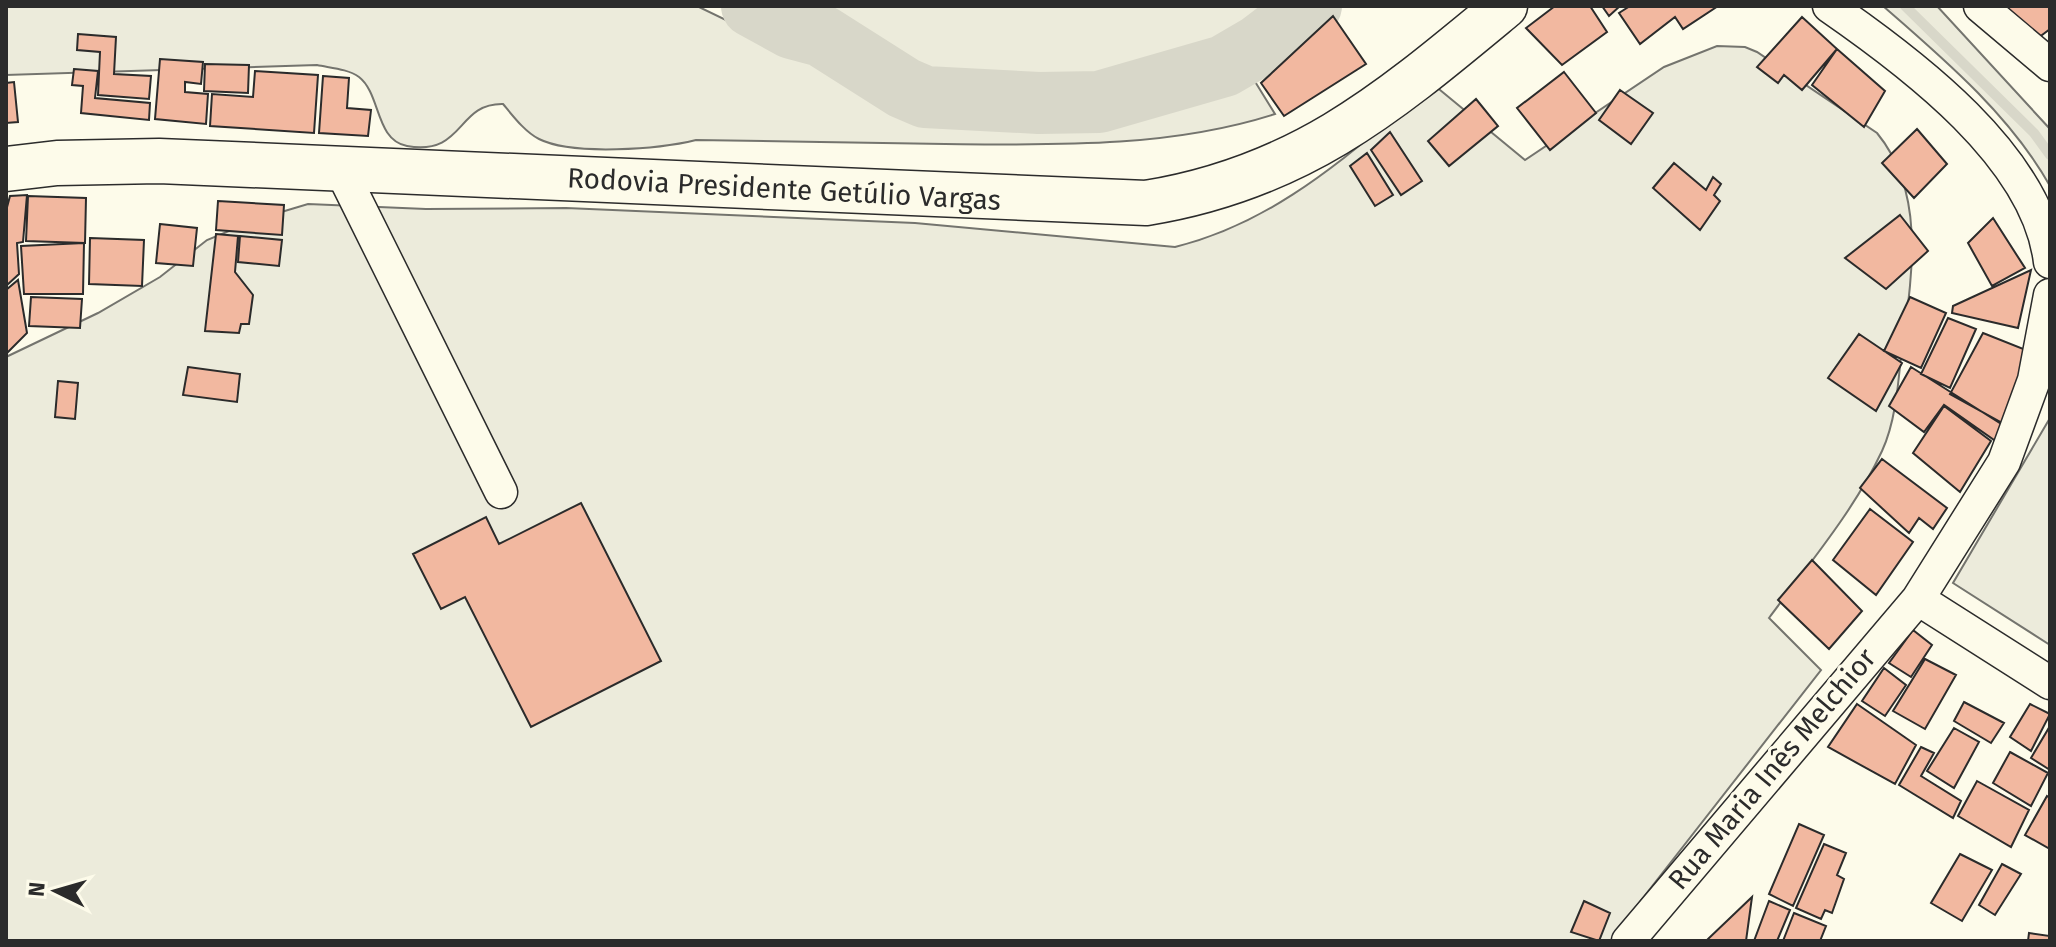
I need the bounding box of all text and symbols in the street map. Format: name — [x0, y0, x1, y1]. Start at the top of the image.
street label: Rodovia Presidente Getúlio Vargas — [566, 161, 1002, 217]
street label: Rua Maria Inês Melchior — [1661, 642, 1883, 896]
north arrow — [16, 851, 96, 931]
text: N — [22, 881, 51, 898]

